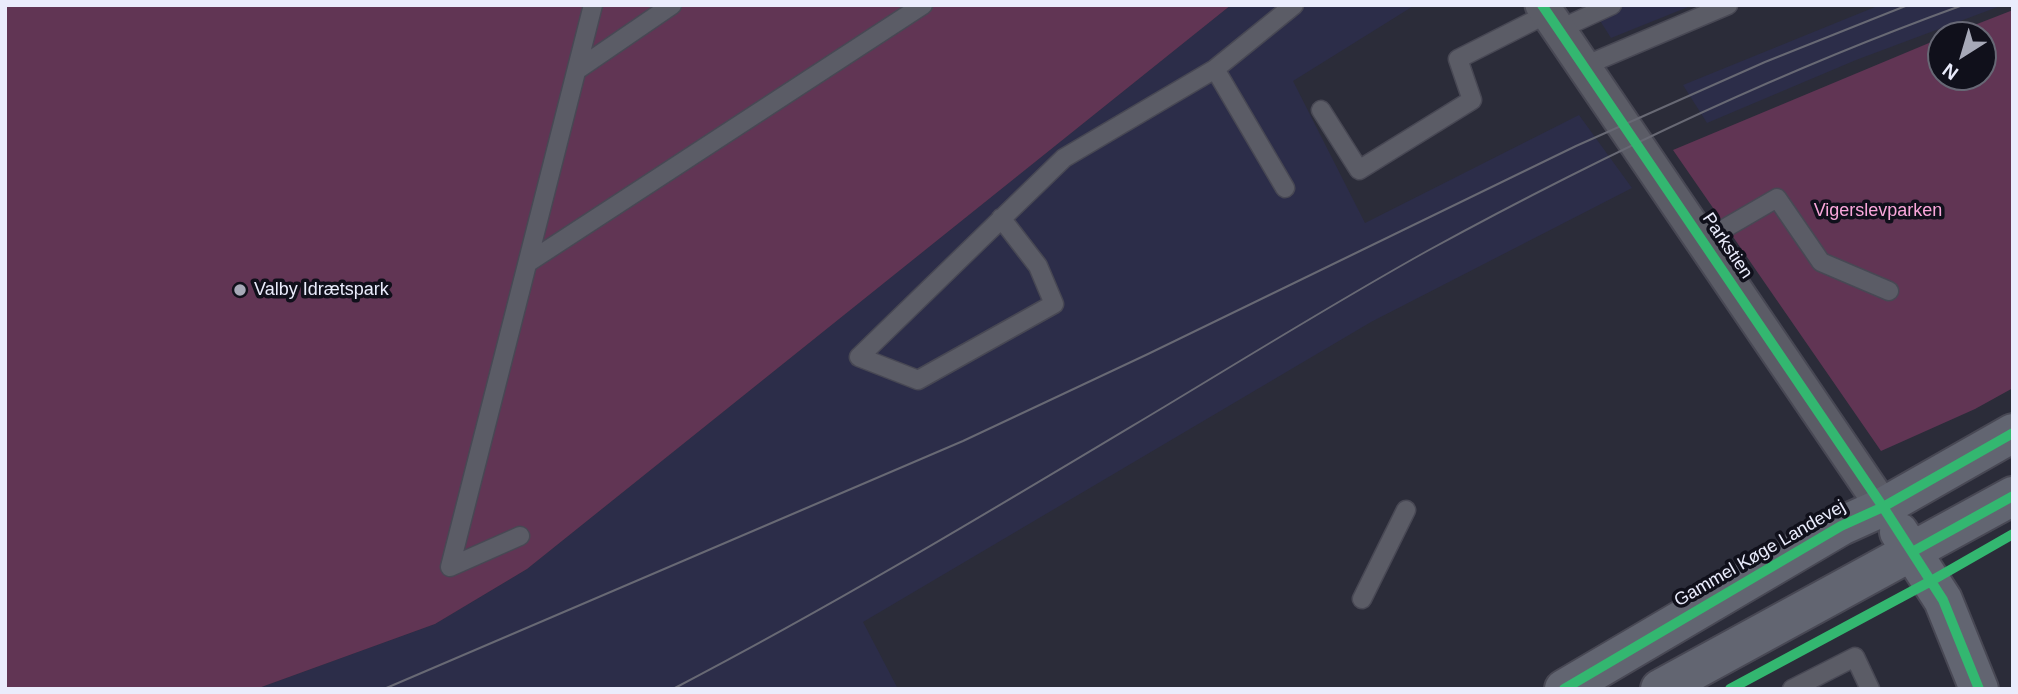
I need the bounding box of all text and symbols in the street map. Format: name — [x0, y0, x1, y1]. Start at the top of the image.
north arrow — [1927, 21, 1997, 91]
text: N — [1938, 59, 1962, 84]
park label: Vigerslevparken — [1814, 200, 1942, 222]
street label: Parkstien — [1697, 209, 1757, 283]
place label: Valby Idrætspark — [254, 279, 389, 301]
marker: Valby Idrætspark — [232, 282, 248, 298]
street label: Gammel Køge Landevej — [1671, 496, 1849, 612]

